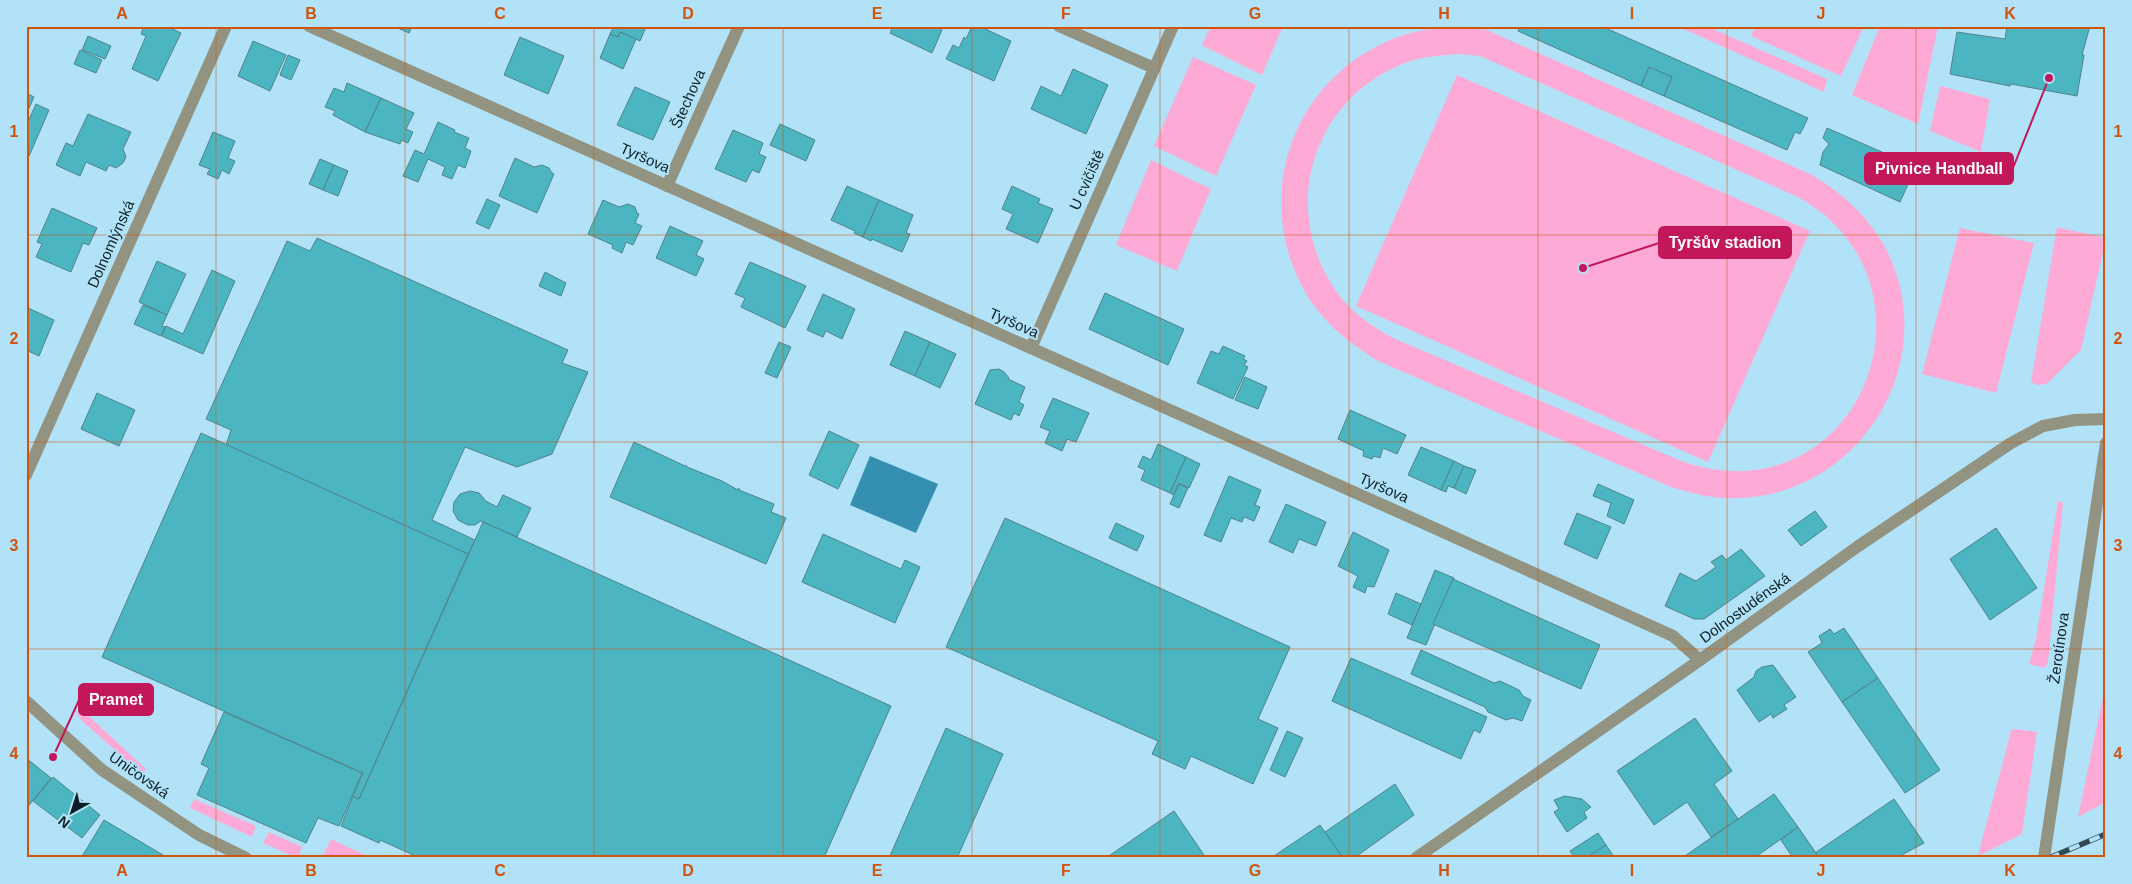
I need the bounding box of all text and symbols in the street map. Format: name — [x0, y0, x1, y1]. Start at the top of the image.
text: A — [116, 5, 128, 22]
text: B — [305, 5, 317, 22]
text: C — [494, 5, 506, 22]
text: D — [682, 5, 694, 22]
text: E — [872, 5, 883, 22]
text: F — [1061, 5, 1071, 22]
text: G — [1249, 5, 1261, 22]
text: H — [1438, 5, 1450, 22]
text: I — [1630, 5, 1634, 22]
text: J — [1817, 5, 1825, 22]
text: K — [2004, 5, 2016, 22]
street label: Štechova — [667, 66, 708, 131]
text: 1 — [10, 123, 19, 140]
text: 1 — [2114, 123, 2123, 140]
street label: Tyršova — [618, 139, 673, 176]
street label: U cvičiště — [1066, 147, 1107, 213]
callout: Pivnice Handball — [1865, 153, 2013, 184]
text: Pivnice Handball — [1875, 160, 2003, 177]
street label: Dolnomlýnská — [84, 197, 138, 290]
callout: Tyršův stadion — [1659, 227, 1791, 258]
text: Tyršův stadion — [1669, 234, 1781, 251]
street label: Tyršova — [987, 304, 1042, 341]
text: 2 — [10, 330, 19, 347]
text: 2 — [2114, 330, 2123, 347]
street label: Tyršova — [1357, 469, 1412, 506]
text: 3 — [10, 537, 19, 554]
text: 3 — [2114, 537, 2123, 554]
street label: Dolnostudénská — [1696, 569, 1794, 646]
street label: Žerotínova — [2045, 611, 2072, 685]
callout: Pramet — [79, 684, 153, 715]
text: Pramet — [89, 691, 144, 708]
text: 4 — [10, 745, 19, 762]
text: 4 — [2114, 745, 2123, 762]
street label: Uničovská — [106, 748, 173, 802]
north arrow — [48, 786, 98, 836]
text: N — [55, 813, 73, 832]
text: A — [116, 862, 128, 879]
text: B — [305, 862, 317, 879]
text: C — [494, 862, 506, 879]
text: D — [682, 862, 694, 879]
text: E — [872, 862, 883, 879]
text: F — [1061, 862, 1071, 879]
text: G — [1249, 862, 1261, 879]
text: H — [1438, 862, 1450, 879]
text: I — [1630, 862, 1634, 879]
text: J — [1817, 862, 1825, 879]
text: K — [2004, 862, 2016, 879]

